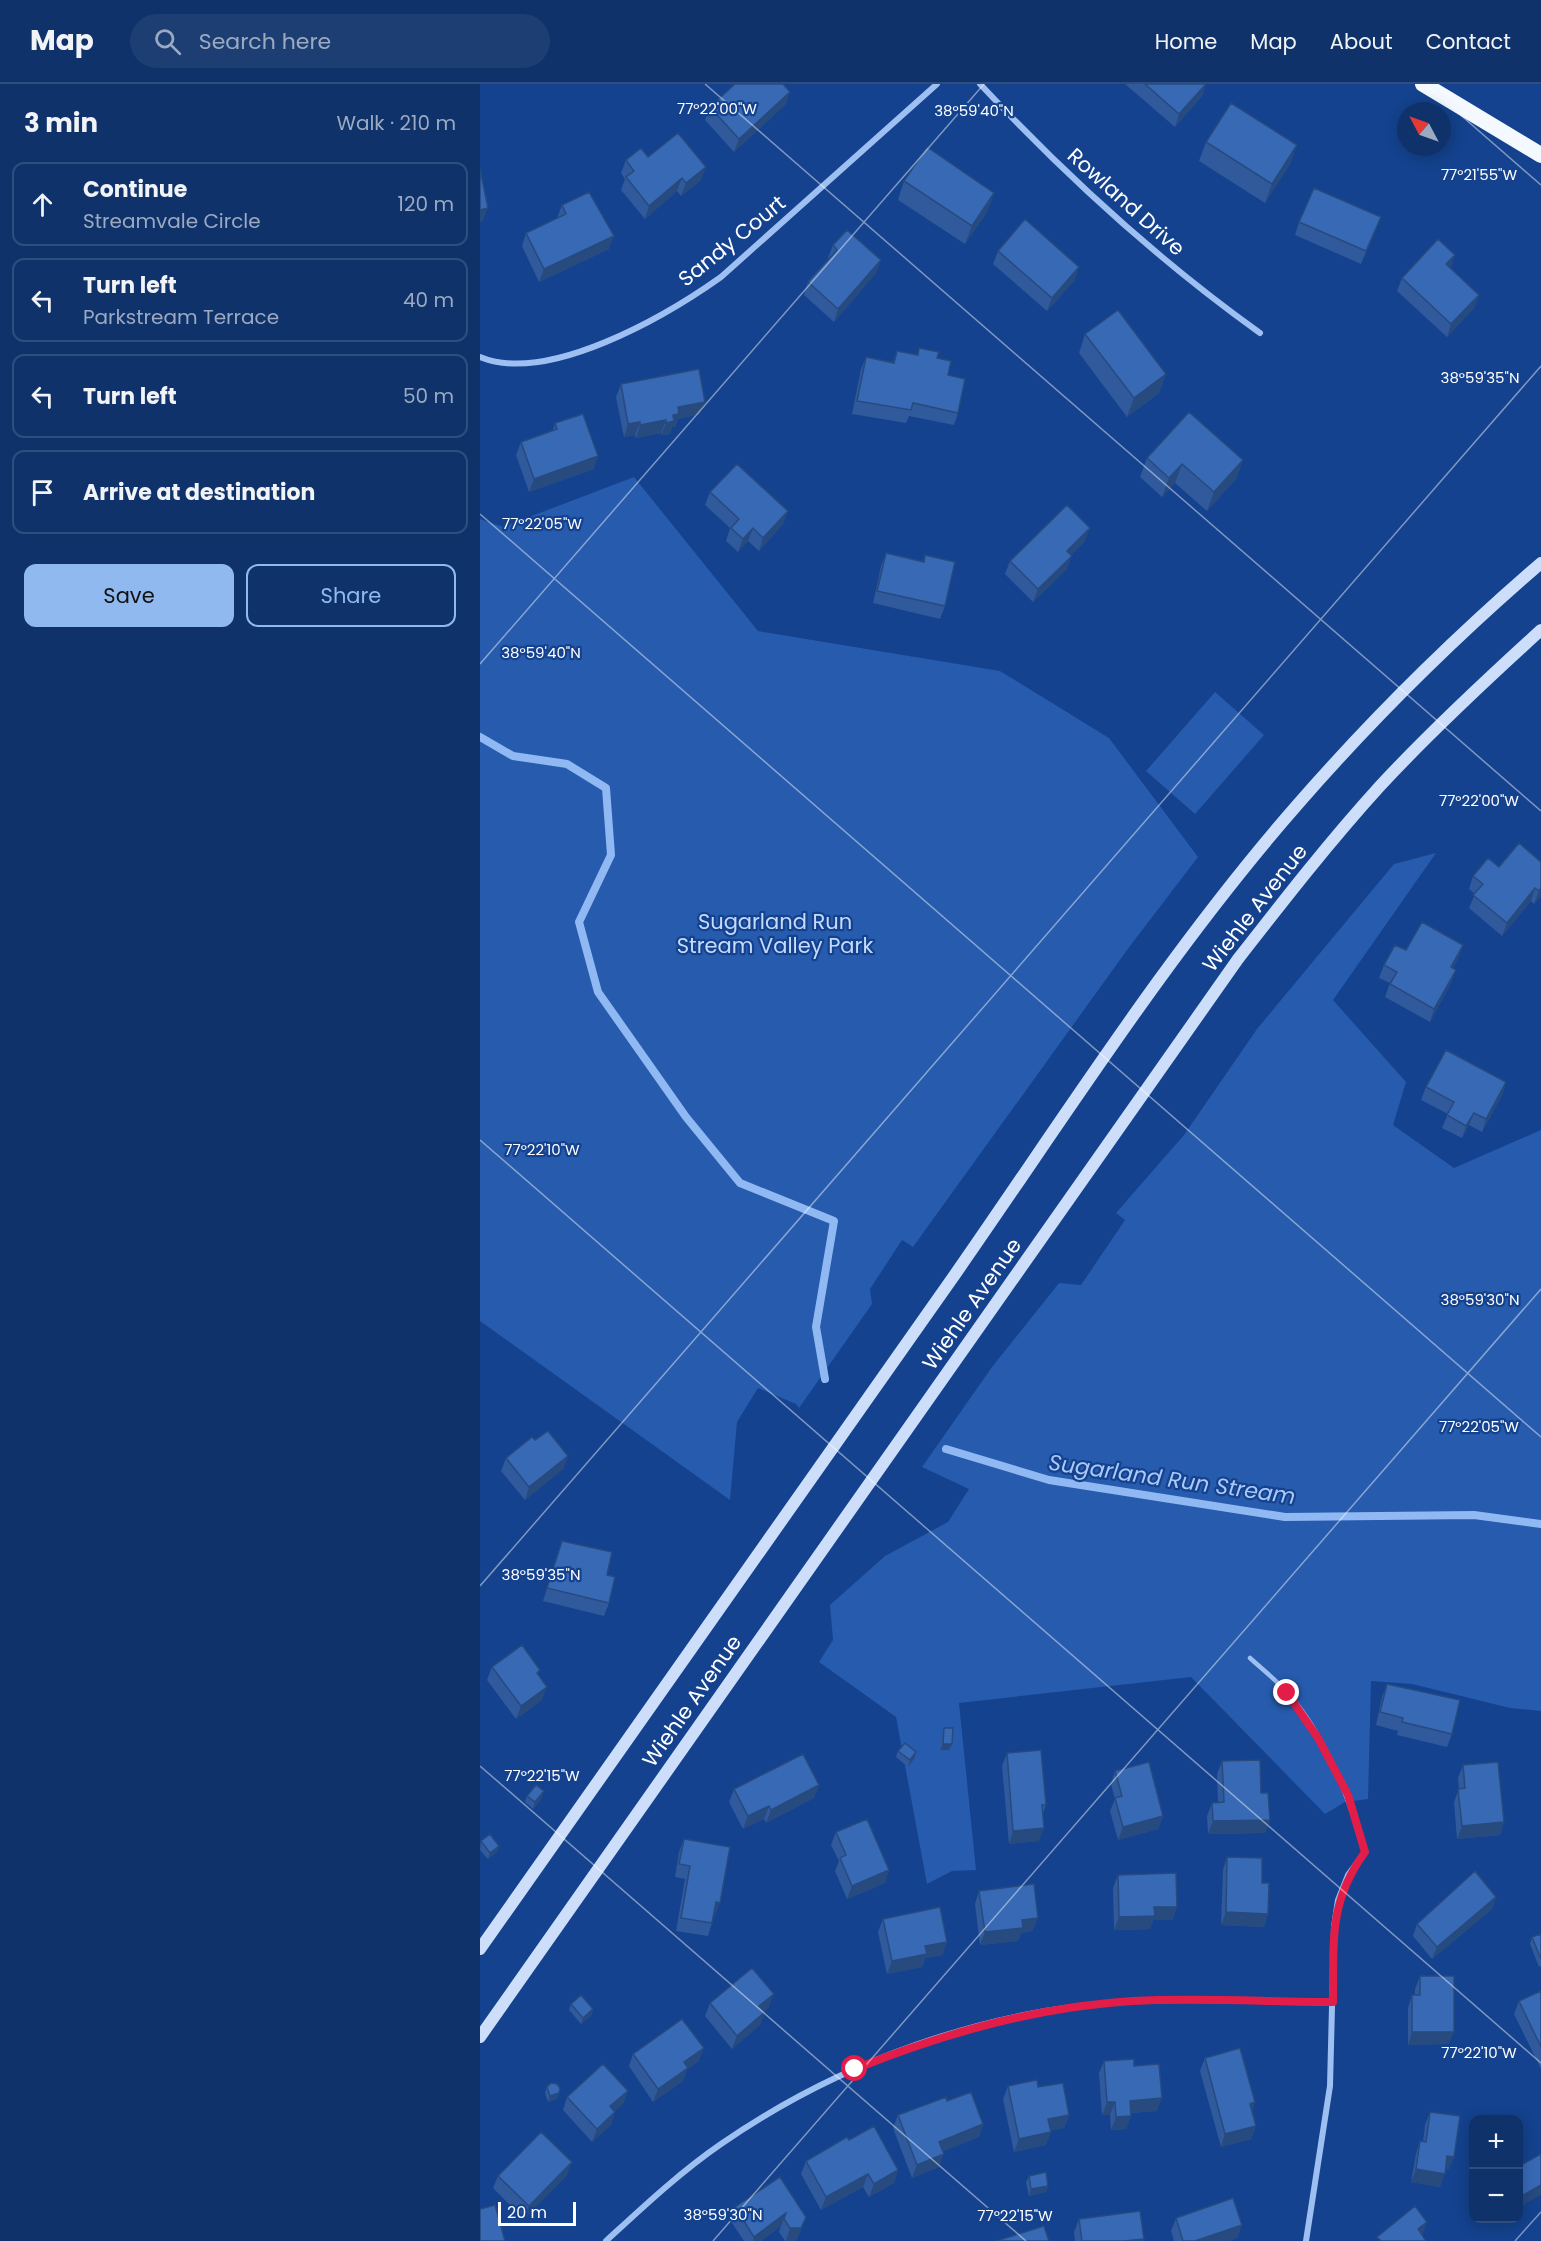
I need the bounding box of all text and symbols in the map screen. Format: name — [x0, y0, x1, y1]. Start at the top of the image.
search box — [130, 14, 550, 68]
text: Map — [30, 21, 94, 60]
icon: search — [151, 25, 184, 58]
text: Search here — [199, 26, 331, 57]
text: Home — [1155, 27, 1217, 56]
text: Map — [1250, 27, 1297, 56]
text: About — [1330, 27, 1393, 56]
text: Contact — [1426, 27, 1511, 56]
text: 77°22'00"W — [677, 98, 757, 119]
text: 38°59'40"N — [934, 100, 1014, 121]
north arrow — [1397, 102, 1451, 156]
text: 3 min — [24, 105, 98, 141]
text: Walk · 210 m — [336, 109, 456, 137]
street label: Rowland Drive — [1061, 141, 1191, 262]
text: 77°21'55"W — [1441, 164, 1517, 185]
text: Continue — [83, 174, 187, 205]
icon: ahead — [26, 188, 59, 221]
street label: Sandy Court — [672, 188, 791, 293]
text: 120 m — [398, 190, 454, 218]
text: Streamvale Circle — [83, 207, 261, 235]
text: Turn left — [83, 270, 177, 301]
icon: left — [26, 284, 59, 317]
text: 40 m — [403, 286, 454, 314]
text: Parkstream Terrace — [83, 303, 279, 331]
text: 38°59'35"N — [1441, 367, 1519, 388]
icon: left — [26, 380, 59, 413]
text: Turn left — [83, 381, 177, 412]
text: 50 m — [403, 382, 454, 410]
icon: arrive — [26, 476, 59, 509]
text: Arrive at destination — [83, 477, 315, 508]
text: 77°22'05"W — [502, 513, 582, 534]
button: Save — [24, 564, 234, 627]
button: Share — [246, 564, 456, 627]
text: 38°59'40"N — [501, 642, 581, 663]
text: 77°22'00"W — [1439, 790, 1519, 811]
street label: Wiehle Avenue — [1196, 838, 1314, 978]
park label: Sugarland Run Stream Valley Park — [677, 907, 873, 960]
text: 77°22'10"W — [504, 1139, 580, 1160]
street label: Wiehle Avenue — [915, 1232, 1028, 1375]
text: 38°59'30"N — [1441, 1289, 1519, 1310]
text: 77°22'05"W — [1439, 1416, 1519, 1437]
water label: Sugarland Run Stream — [1047, 1447, 1297, 1512]
text: 38°59'35"N — [502, 1564, 580, 1585]
street label: Wiehle Avenue — [635, 1629, 748, 1772]
route end — [1273, 1679, 1299, 1705]
text: 77°22'15"W — [504, 1765, 580, 1786]
text: 77°22'10"W — [1441, 2042, 1517, 2063]
route start — [841, 2055, 867, 2081]
map controls — [1469, 2115, 1523, 2223]
button: + — [1469, 2115, 1523, 2169]
button: − — [1469, 2169, 1523, 2223]
scale bar — [498, 2199, 576, 2226]
text: 20 m — [507, 2201, 547, 2224]
text: 38°59'30"N — [684, 2204, 762, 2225]
text: 77°22'15"W — [977, 2205, 1053, 2226]

